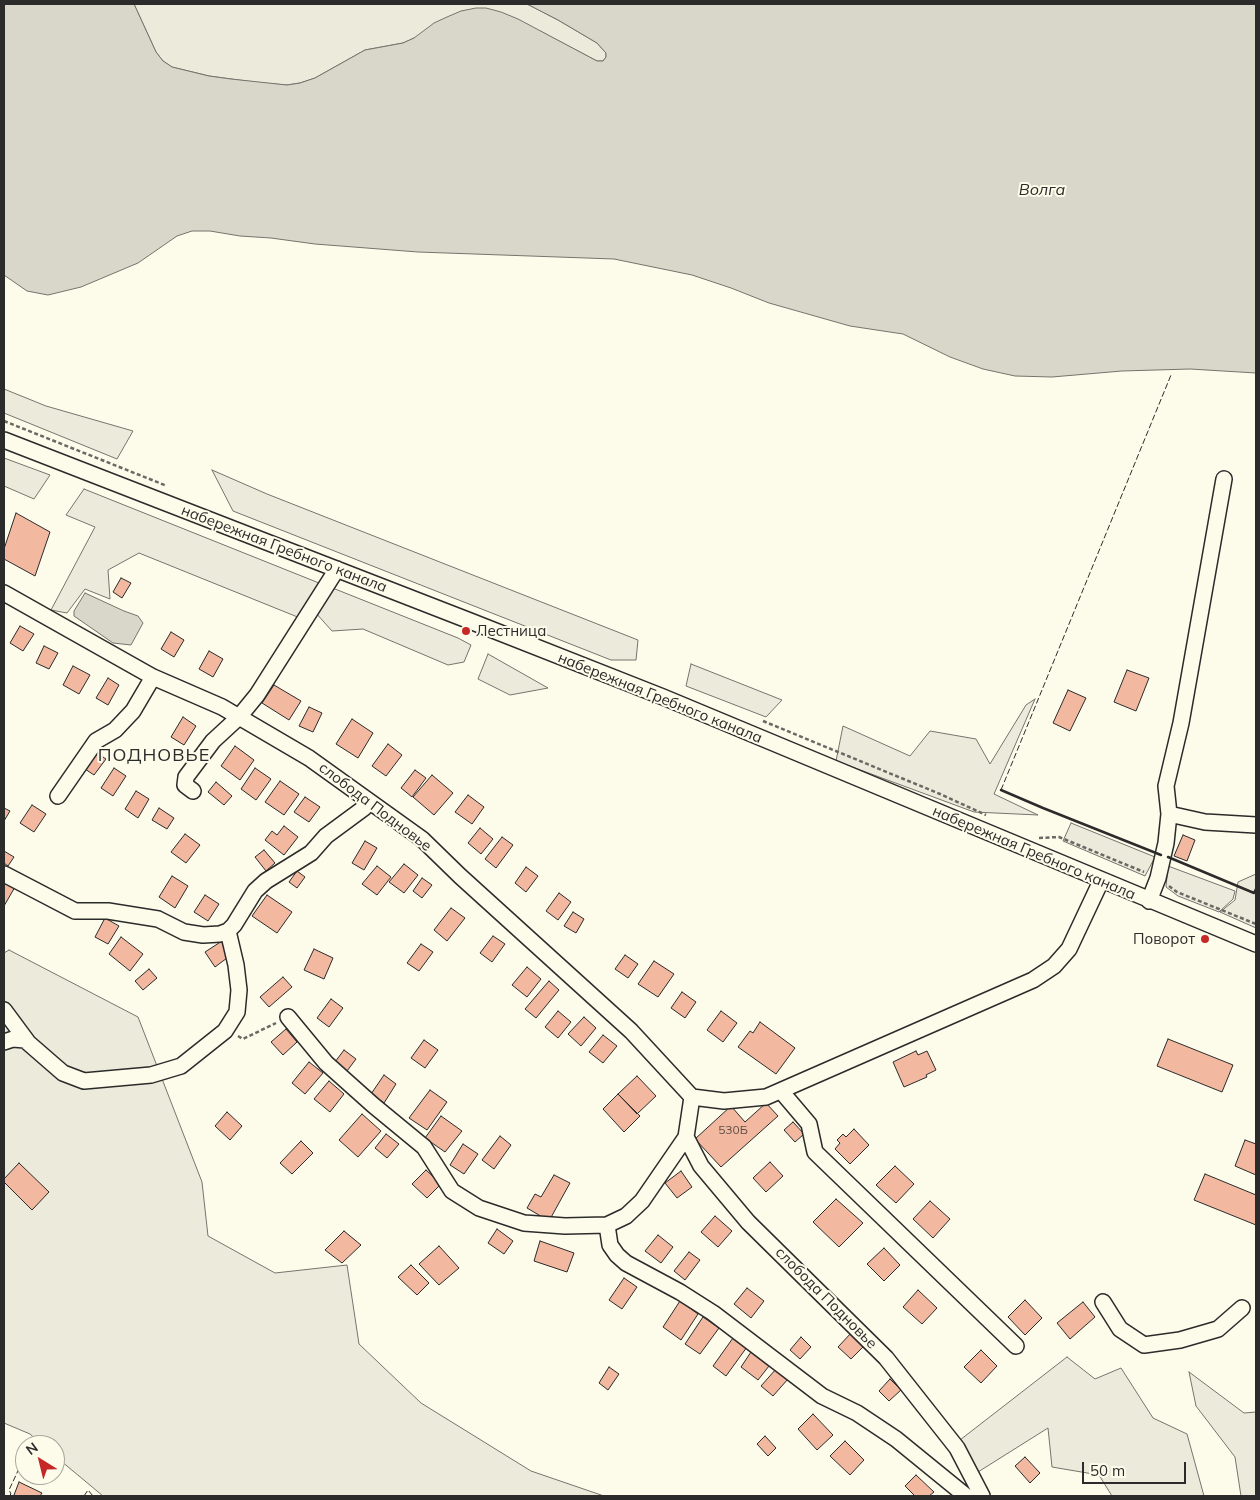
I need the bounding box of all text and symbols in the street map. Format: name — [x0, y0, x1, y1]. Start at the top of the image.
water label: Волга — [1019, 180, 1065, 200]
street label: набережная Гребного канала — [179, 501, 389, 597]
place label: Лестница — [476, 622, 546, 640]
marker: Лестница — [460, 625, 472, 637]
street label: набережная Гребного канала — [555, 649, 765, 747]
district label: ПОДНОВЬЕ — [97, 745, 211, 767]
street label: слобода Подновье — [315, 759, 435, 855]
street label: набережная Гребного канала — [930, 802, 1138, 904]
place label: Поворот — [1133, 930, 1195, 948]
marker: Поворот — [1199, 933, 1211, 945]
house number: 530Б — [718, 1123, 748, 1137]
street label: слобода Подновье — [771, 1243, 881, 1353]
north arrow — [15, 1435, 65, 1485]
text: N — [22, 1438, 41, 1459]
scale bar — [1085, 1452, 1189, 1484]
text: 50 m — [1090, 1461, 1125, 1480]

